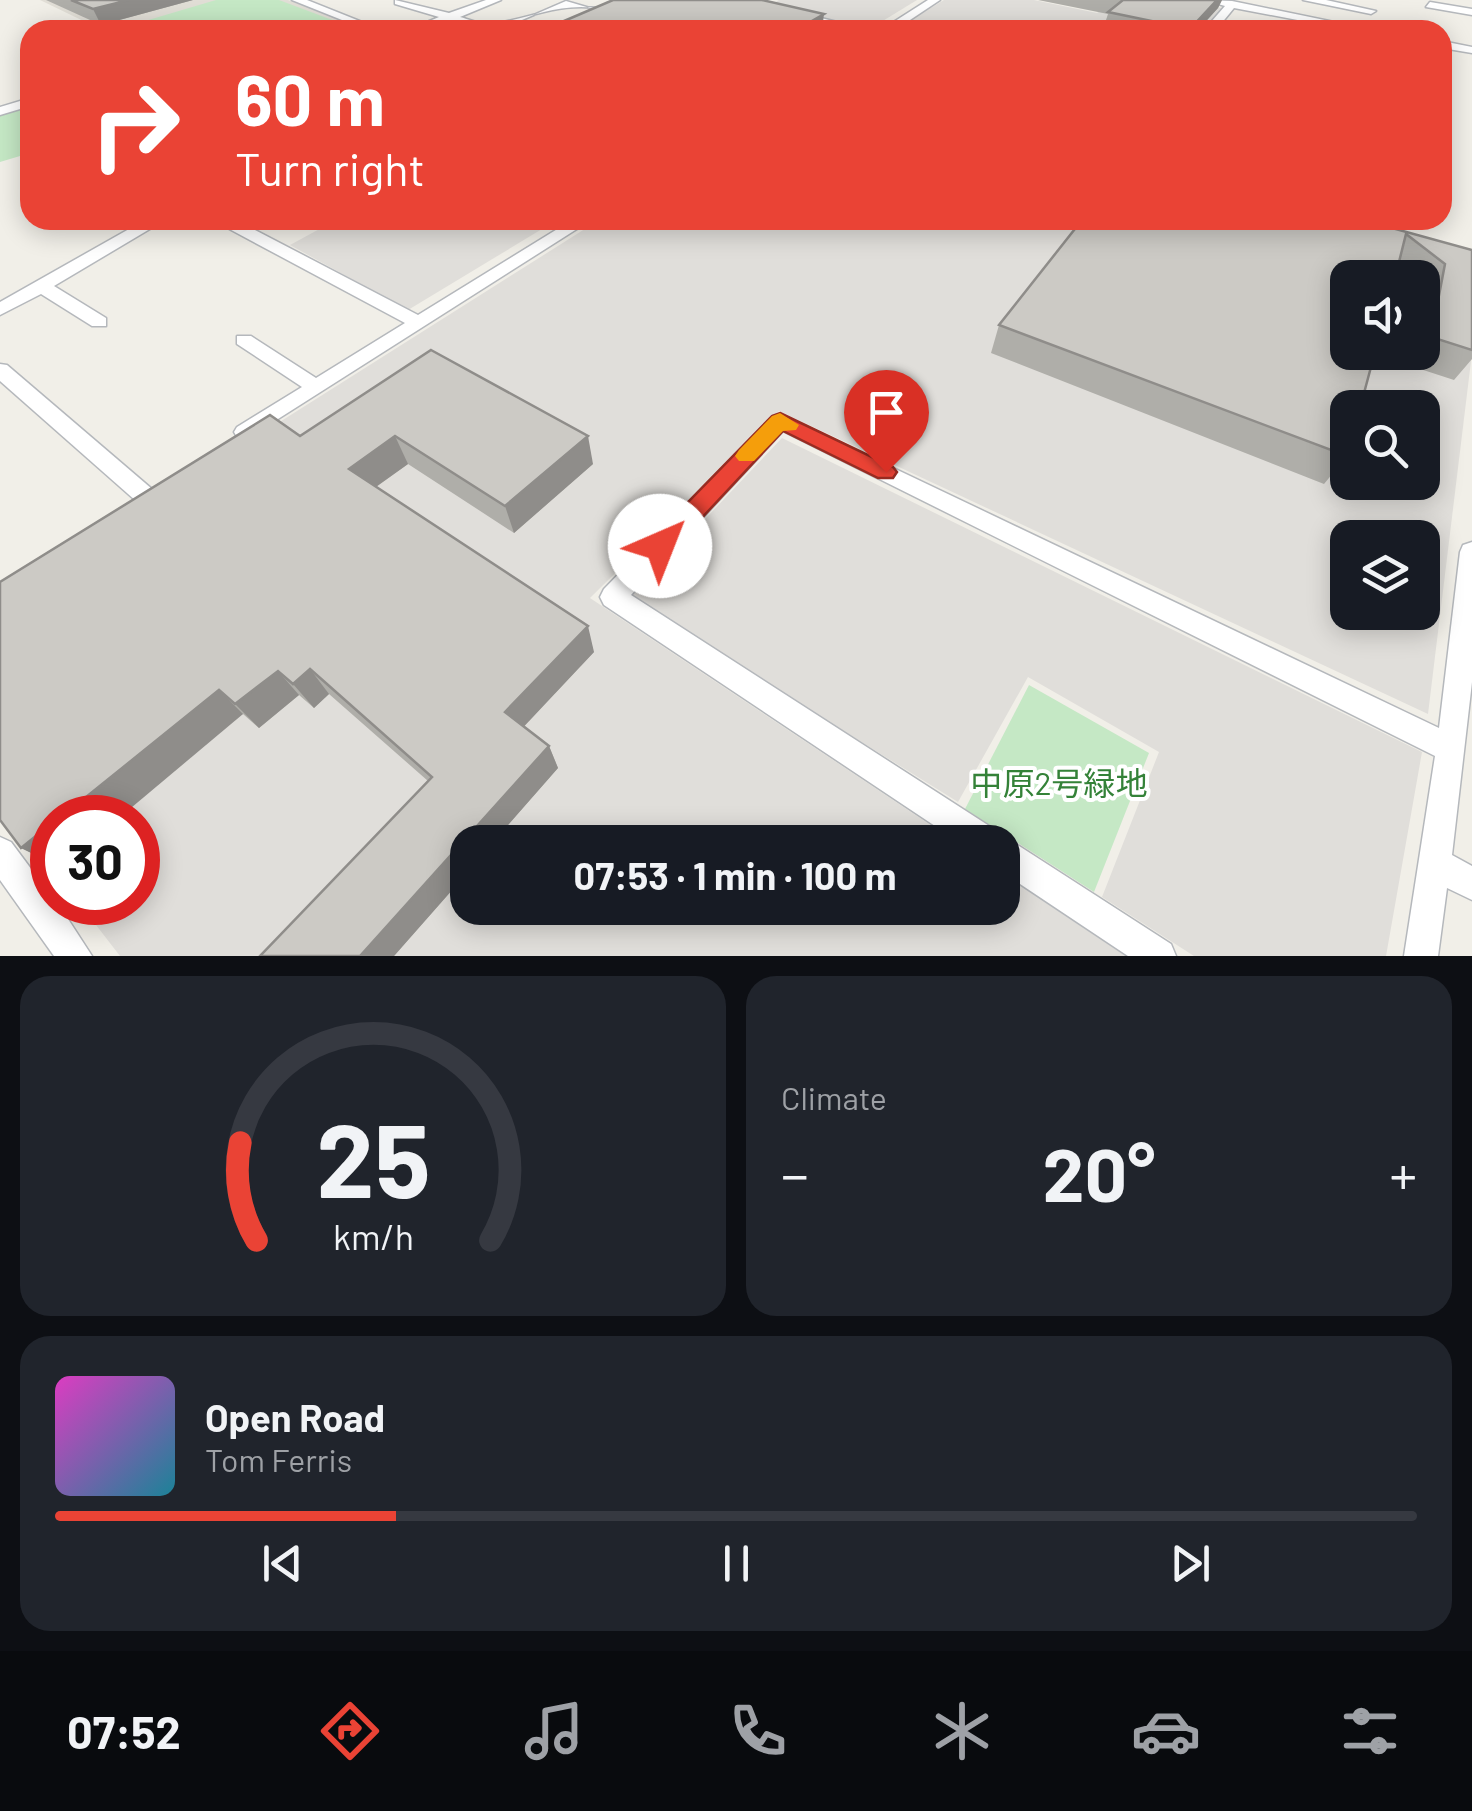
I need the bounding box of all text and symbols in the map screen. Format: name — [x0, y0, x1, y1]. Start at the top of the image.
text: 60 m — [235, 56, 385, 140]
icon: right — [70, 60, 200, 190]
text: Turn right — [235, 141, 425, 195]
map controls — [1330, 260, 1440, 630]
button: sound — [1330, 260, 1440, 370]
pin — [844, 370, 929, 473]
icon: arrive — [859, 385, 914, 440]
button: search — [1330, 390, 1440, 500]
position arrow — [608, 494, 712, 598]
button: layers — [1330, 520, 1440, 630]
park label: 中原2号緑地 — [970, 763, 1148, 801]
speed limit sign: 30 — [30, 795, 160, 925]
text: 07:53 · 1 min · 100 m — [574, 852, 896, 898]
text: Climate — [781, 1078, 887, 1116]
text: 25 — [316, 1094, 430, 1219]
text: 20° — [1043, 1127, 1155, 1217]
text: − — [781, 1140, 809, 1206]
text: + — [1389, 1140, 1417, 1206]
text: km/h — [333, 1214, 413, 1257]
text: Open Road — [205, 1394, 385, 1440]
text: Tom Ferris — [205, 1440, 352, 1478]
icon: previous — [255, 1536, 310, 1591]
icon: pause — [709, 1536, 764, 1591]
icon: next — [1163, 1536, 1218, 1591]
icon: directions — [315, 1696, 385, 1766]
icon: music — [519, 1696, 589, 1766]
icon: phone — [723, 1696, 793, 1766]
icon: climate — [927, 1696, 997, 1766]
icon: car — [1131, 1696, 1201, 1766]
icon: filters — [1335, 1696, 1405, 1766]
text: 07:52 — [67, 1704, 181, 1758]

